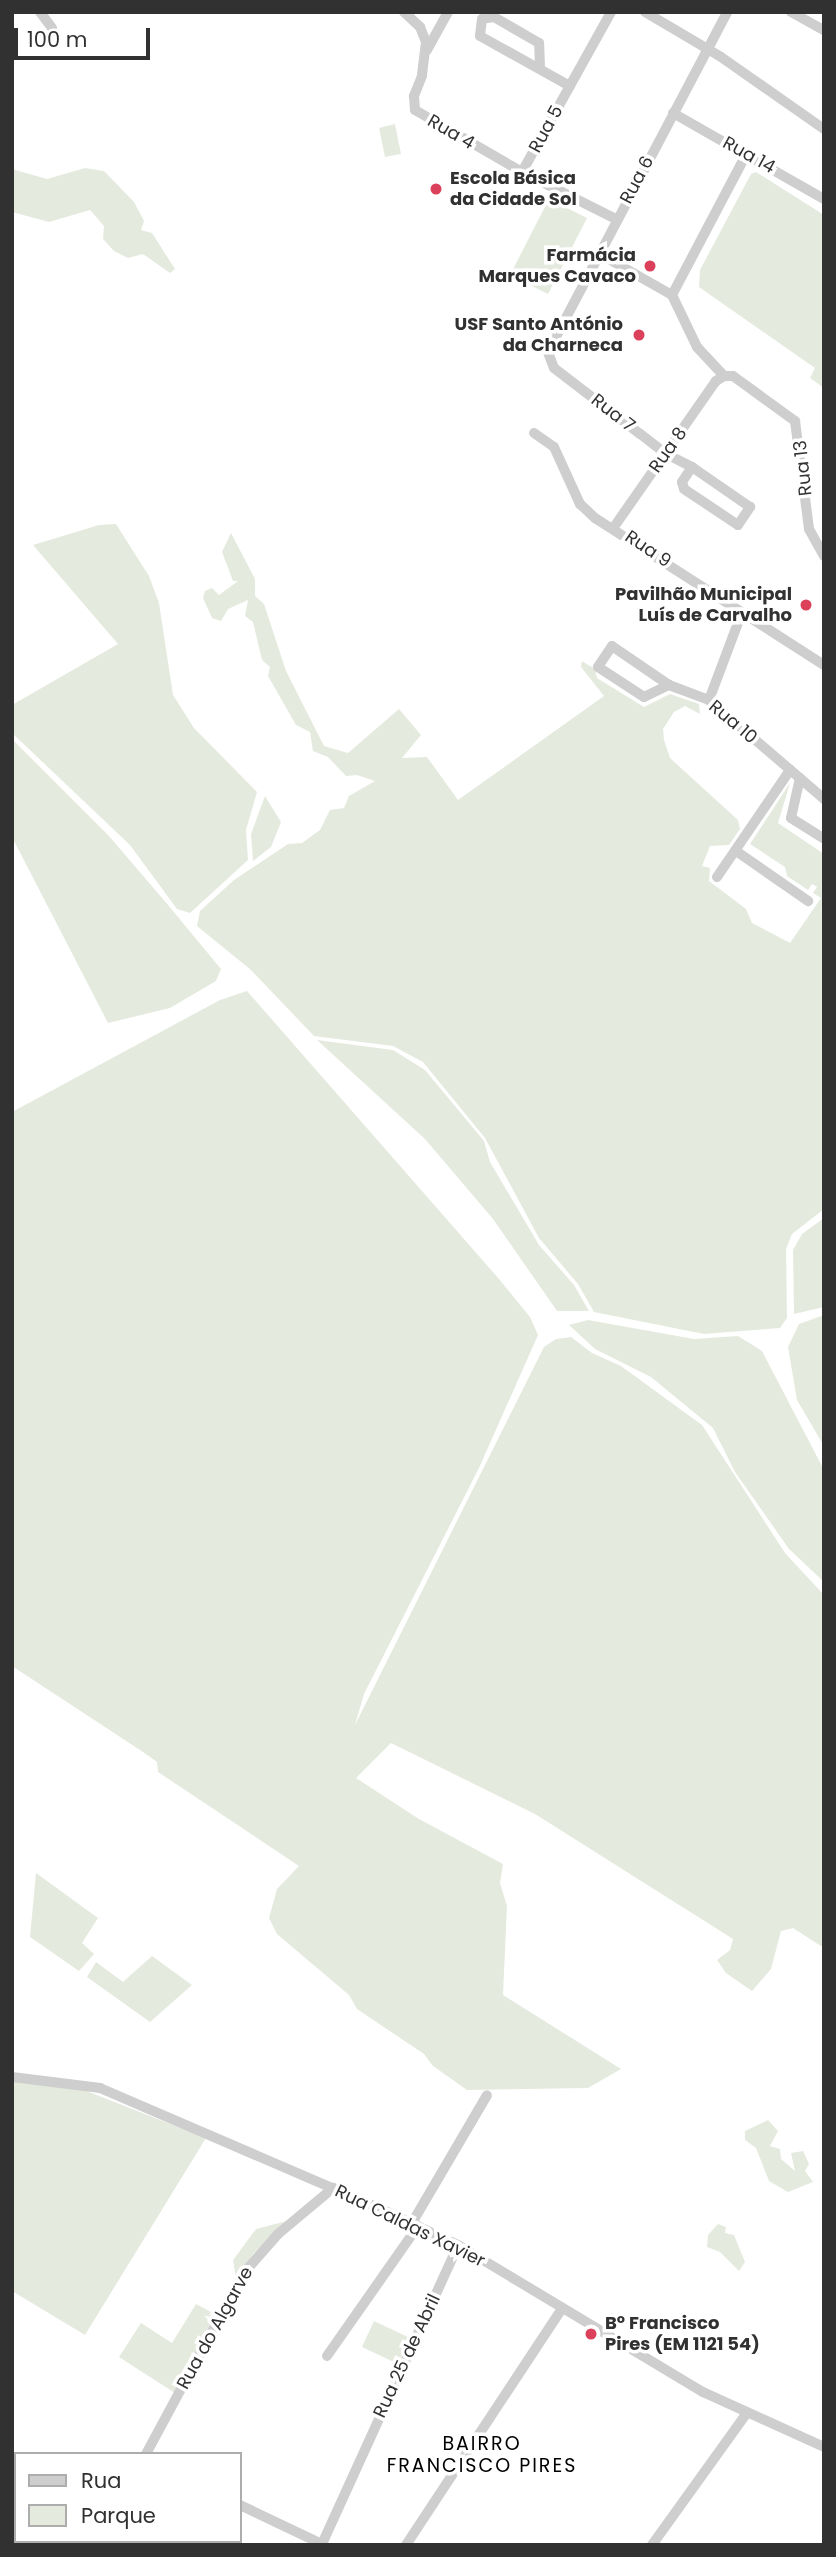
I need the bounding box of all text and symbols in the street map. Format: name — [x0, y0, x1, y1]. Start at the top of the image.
scale bar — [18, 14, 154, 58]
text: 100 m — [27, 25, 87, 54]
street label: Rua 5 — [524, 102, 568, 156]
street label: Rua 4 — [424, 110, 478, 154]
street label: Rua 14 — [719, 132, 779, 178]
street label: Rua 6 — [616, 152, 658, 208]
place label: Escola Básica da Cidade Sol — [450, 168, 577, 210]
marker: Escola Básica da Cidade Sol — [428, 181, 444, 197]
place label: Farmácia Marques Cavaco — [478, 245, 636, 288]
marker: Farmácia Marques Cavaco — [642, 258, 658, 274]
place label: USF Santo António da Charneca — [454, 314, 623, 356]
marker: USF Santo António da Charneca — [629, 325, 649, 345]
street label: Rua 7 — [587, 389, 639, 437]
street label: Rua 8 — [645, 423, 691, 477]
street label: Rua 13 — [789, 439, 817, 497]
street label: Rua 9 — [621, 526, 675, 572]
place label: Pavilhão Municipal Luís de Carvalho — [615, 584, 792, 626]
marker: Pavilhão Municipal Luís de Carvalho — [798, 597, 814, 613]
street label: Rua 10 — [704, 696, 762, 748]
street label: Rua Caldas Xavier — [331, 2180, 489, 2272]
street label: Rua do Algarve — [172, 2263, 258, 2393]
street label: Rua 25 de Abril — [369, 2291, 445, 2421]
place label: Bº Francisco Pires (EM 1121 54) — [605, 2313, 760, 2356]
marker: Bº Francisco Pires (EM 1121 54) — [583, 2326, 599, 2342]
district label: BAIRRO FRANCISCO PIRES — [389, 2433, 575, 2477]
legend — [14, 2452, 242, 2543]
text: Rua — [81, 2466, 121, 2495]
text: Parque — [81, 2501, 156, 2530]

